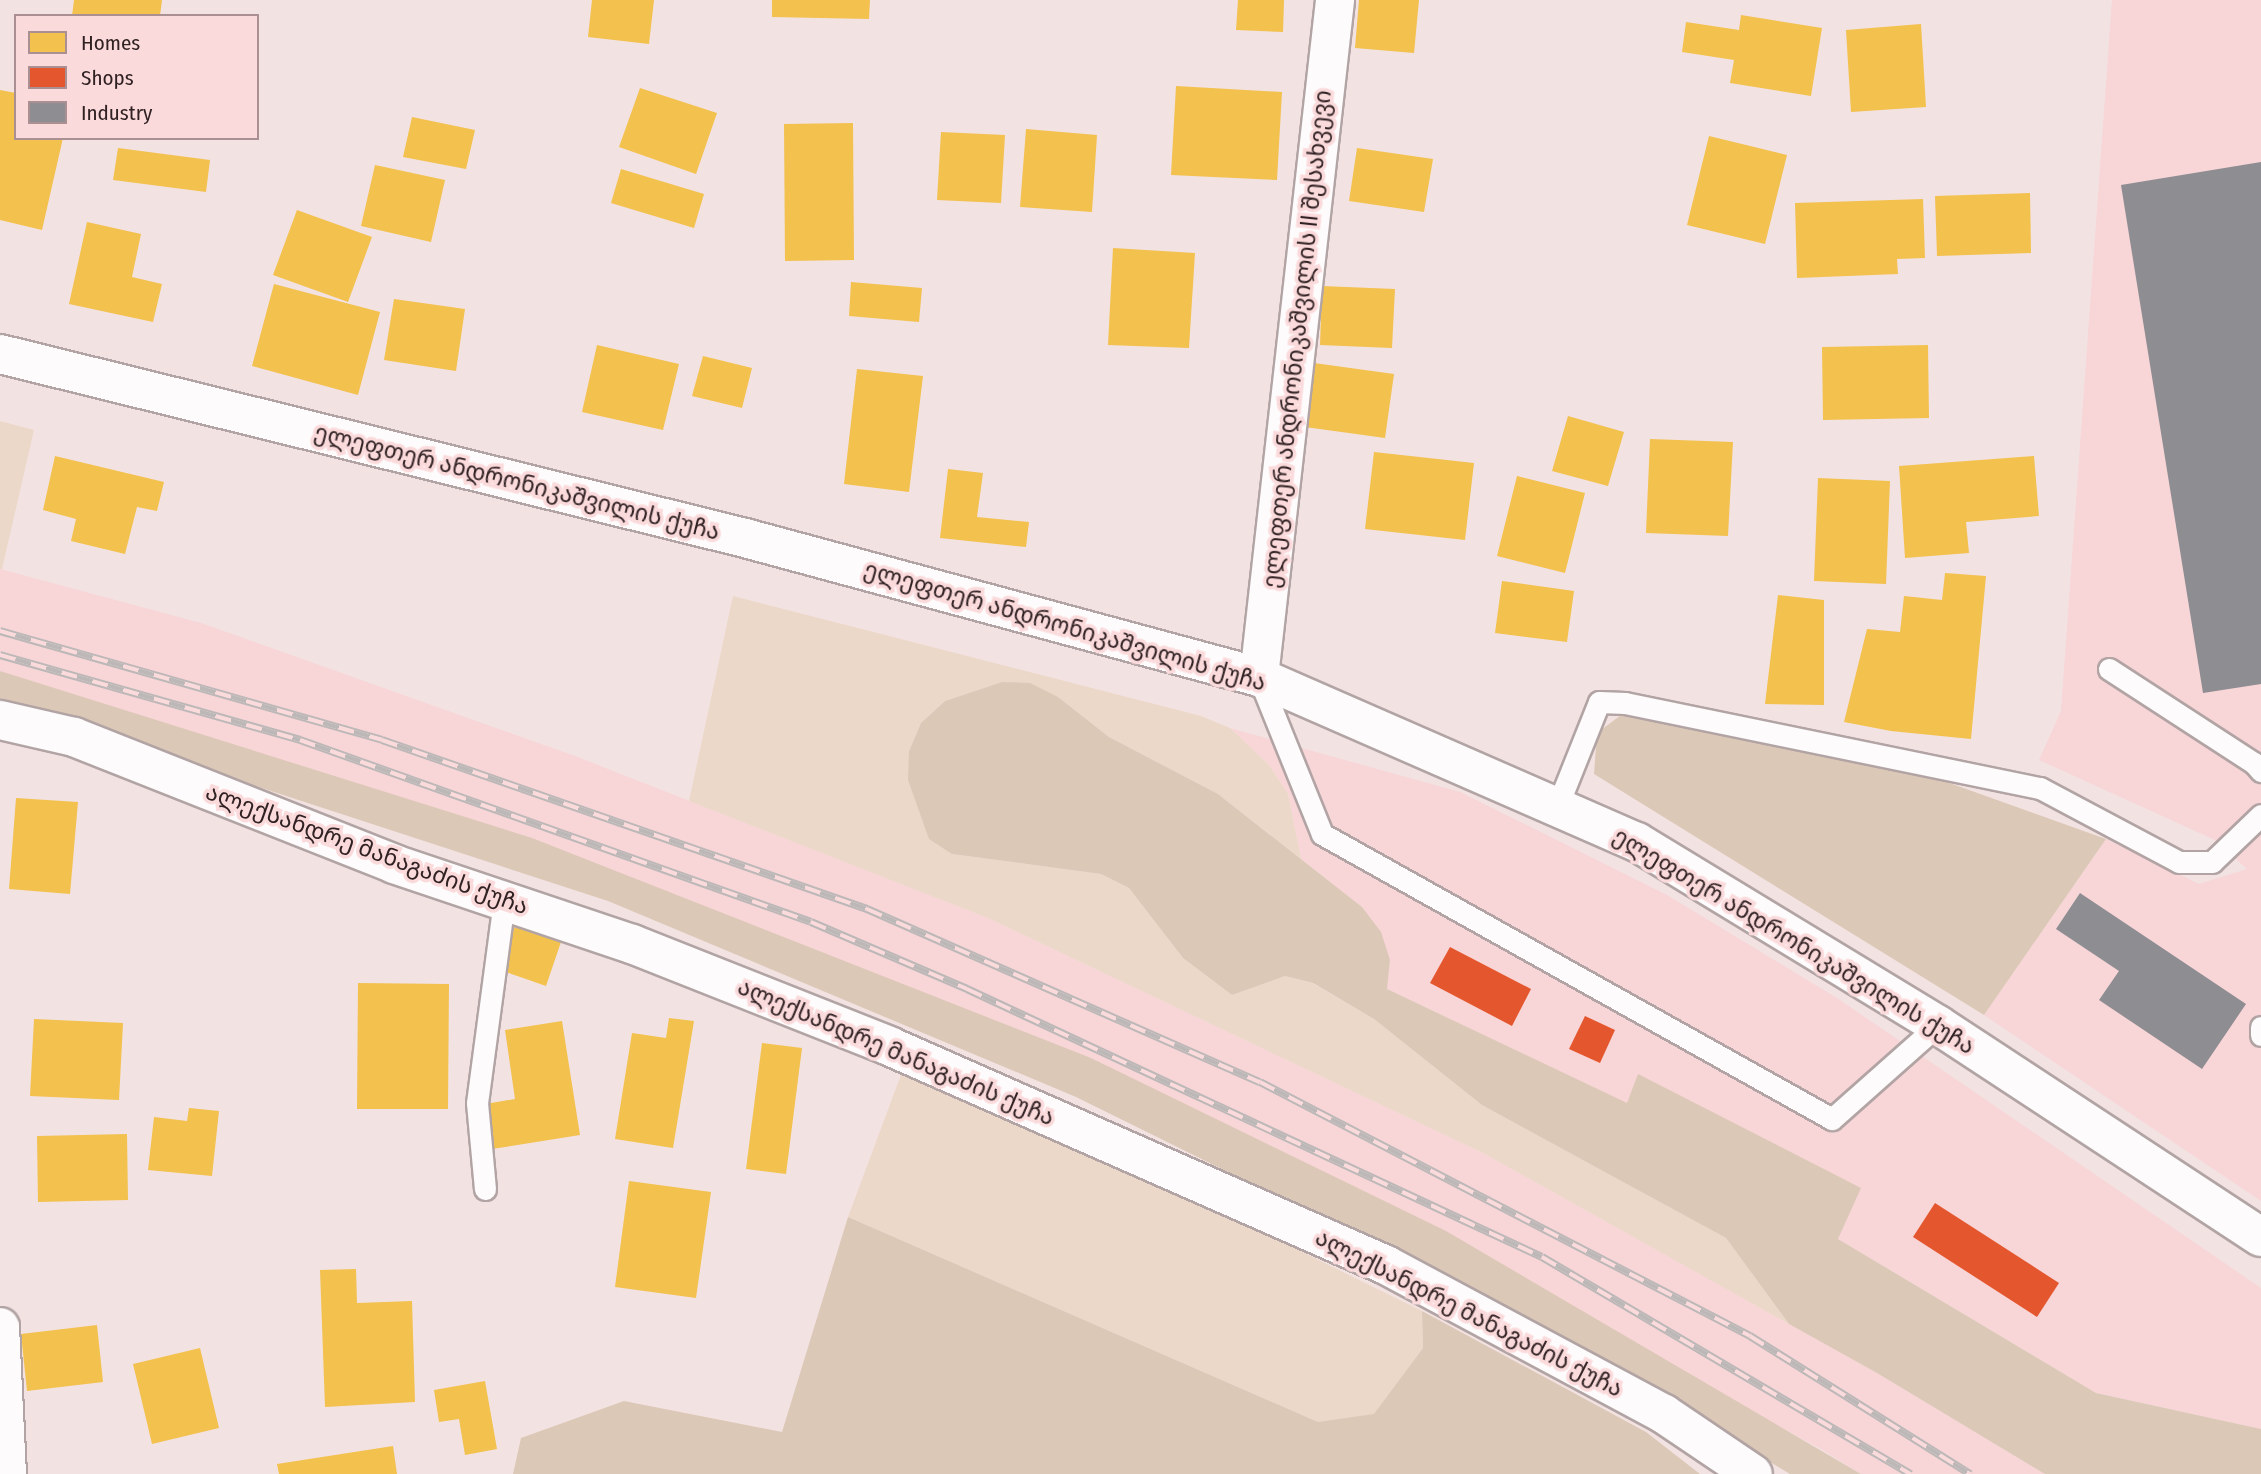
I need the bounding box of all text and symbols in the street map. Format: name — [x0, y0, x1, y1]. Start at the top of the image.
legend — [14, 14, 259, 140]
text: Homes — [81, 30, 140, 56]
text: Shops — [81, 65, 134, 91]
street label: ელეფთერ ანდრონიკაშვილის II შესახვევი — [1257, 89, 1337, 589]
text: Industry — [81, 100, 152, 126]
street label: ელეფთერ ანდრონიკაშვილის ქუჩა — [312, 418, 722, 546]
street label: ელეფთერ ანდრონიკაშვილის ქუჩა — [861, 555, 1269, 697]
street label: ალექსანდრე მანაგაძის ქუჩა — [202, 778, 532, 920]
street label: ელეფთერ ანდრონიკაშვილის ქუჩა — [1608, 822, 1980, 1060]
street label: ალექსანდრე მანაგაძის ქუჩა — [734, 973, 1058, 1131]
street label: ალექსანდრე მანაგაძის ქუჩა — [1311, 1223, 1627, 1403]

